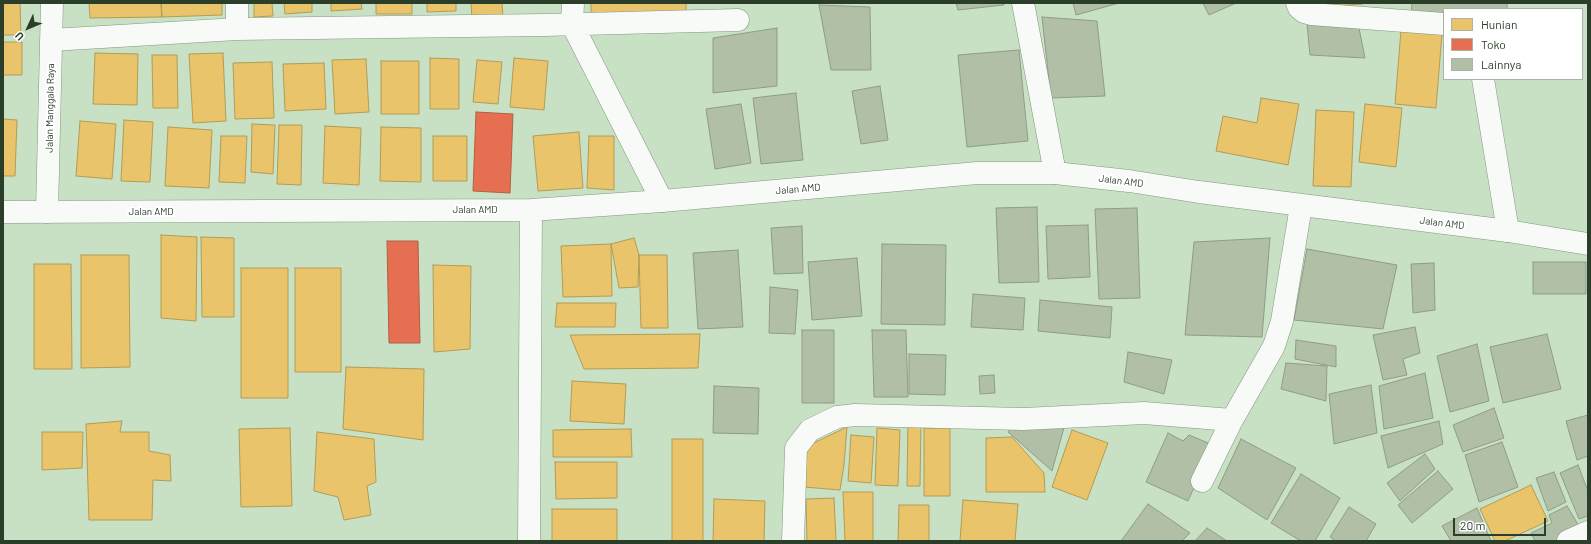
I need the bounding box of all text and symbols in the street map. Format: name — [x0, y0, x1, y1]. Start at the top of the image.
north arrow — [8, 8, 48, 48]
legend — [1443, 8, 1583, 80]
text: Hunian — [1481, 17, 1517, 31]
text: U — [12, 30, 26, 44]
text: Toko — [1481, 37, 1506, 51]
text: Lainnya — [1481, 57, 1521, 71]
street label: Jalan Manggala Raya — [43, 63, 57, 153]
street label: Jalan AMD — [1098, 172, 1144, 190]
street label: Jalan AMD — [775, 181, 821, 197]
street label: Jalan AMD — [452, 204, 498, 216]
street label: Jalan AMD — [128, 206, 174, 218]
street label: Jalan AMD — [1419, 214, 1465, 232]
scale bar — [1455, 510, 1548, 536]
text: 20 m — [1460, 518, 1486, 532]

